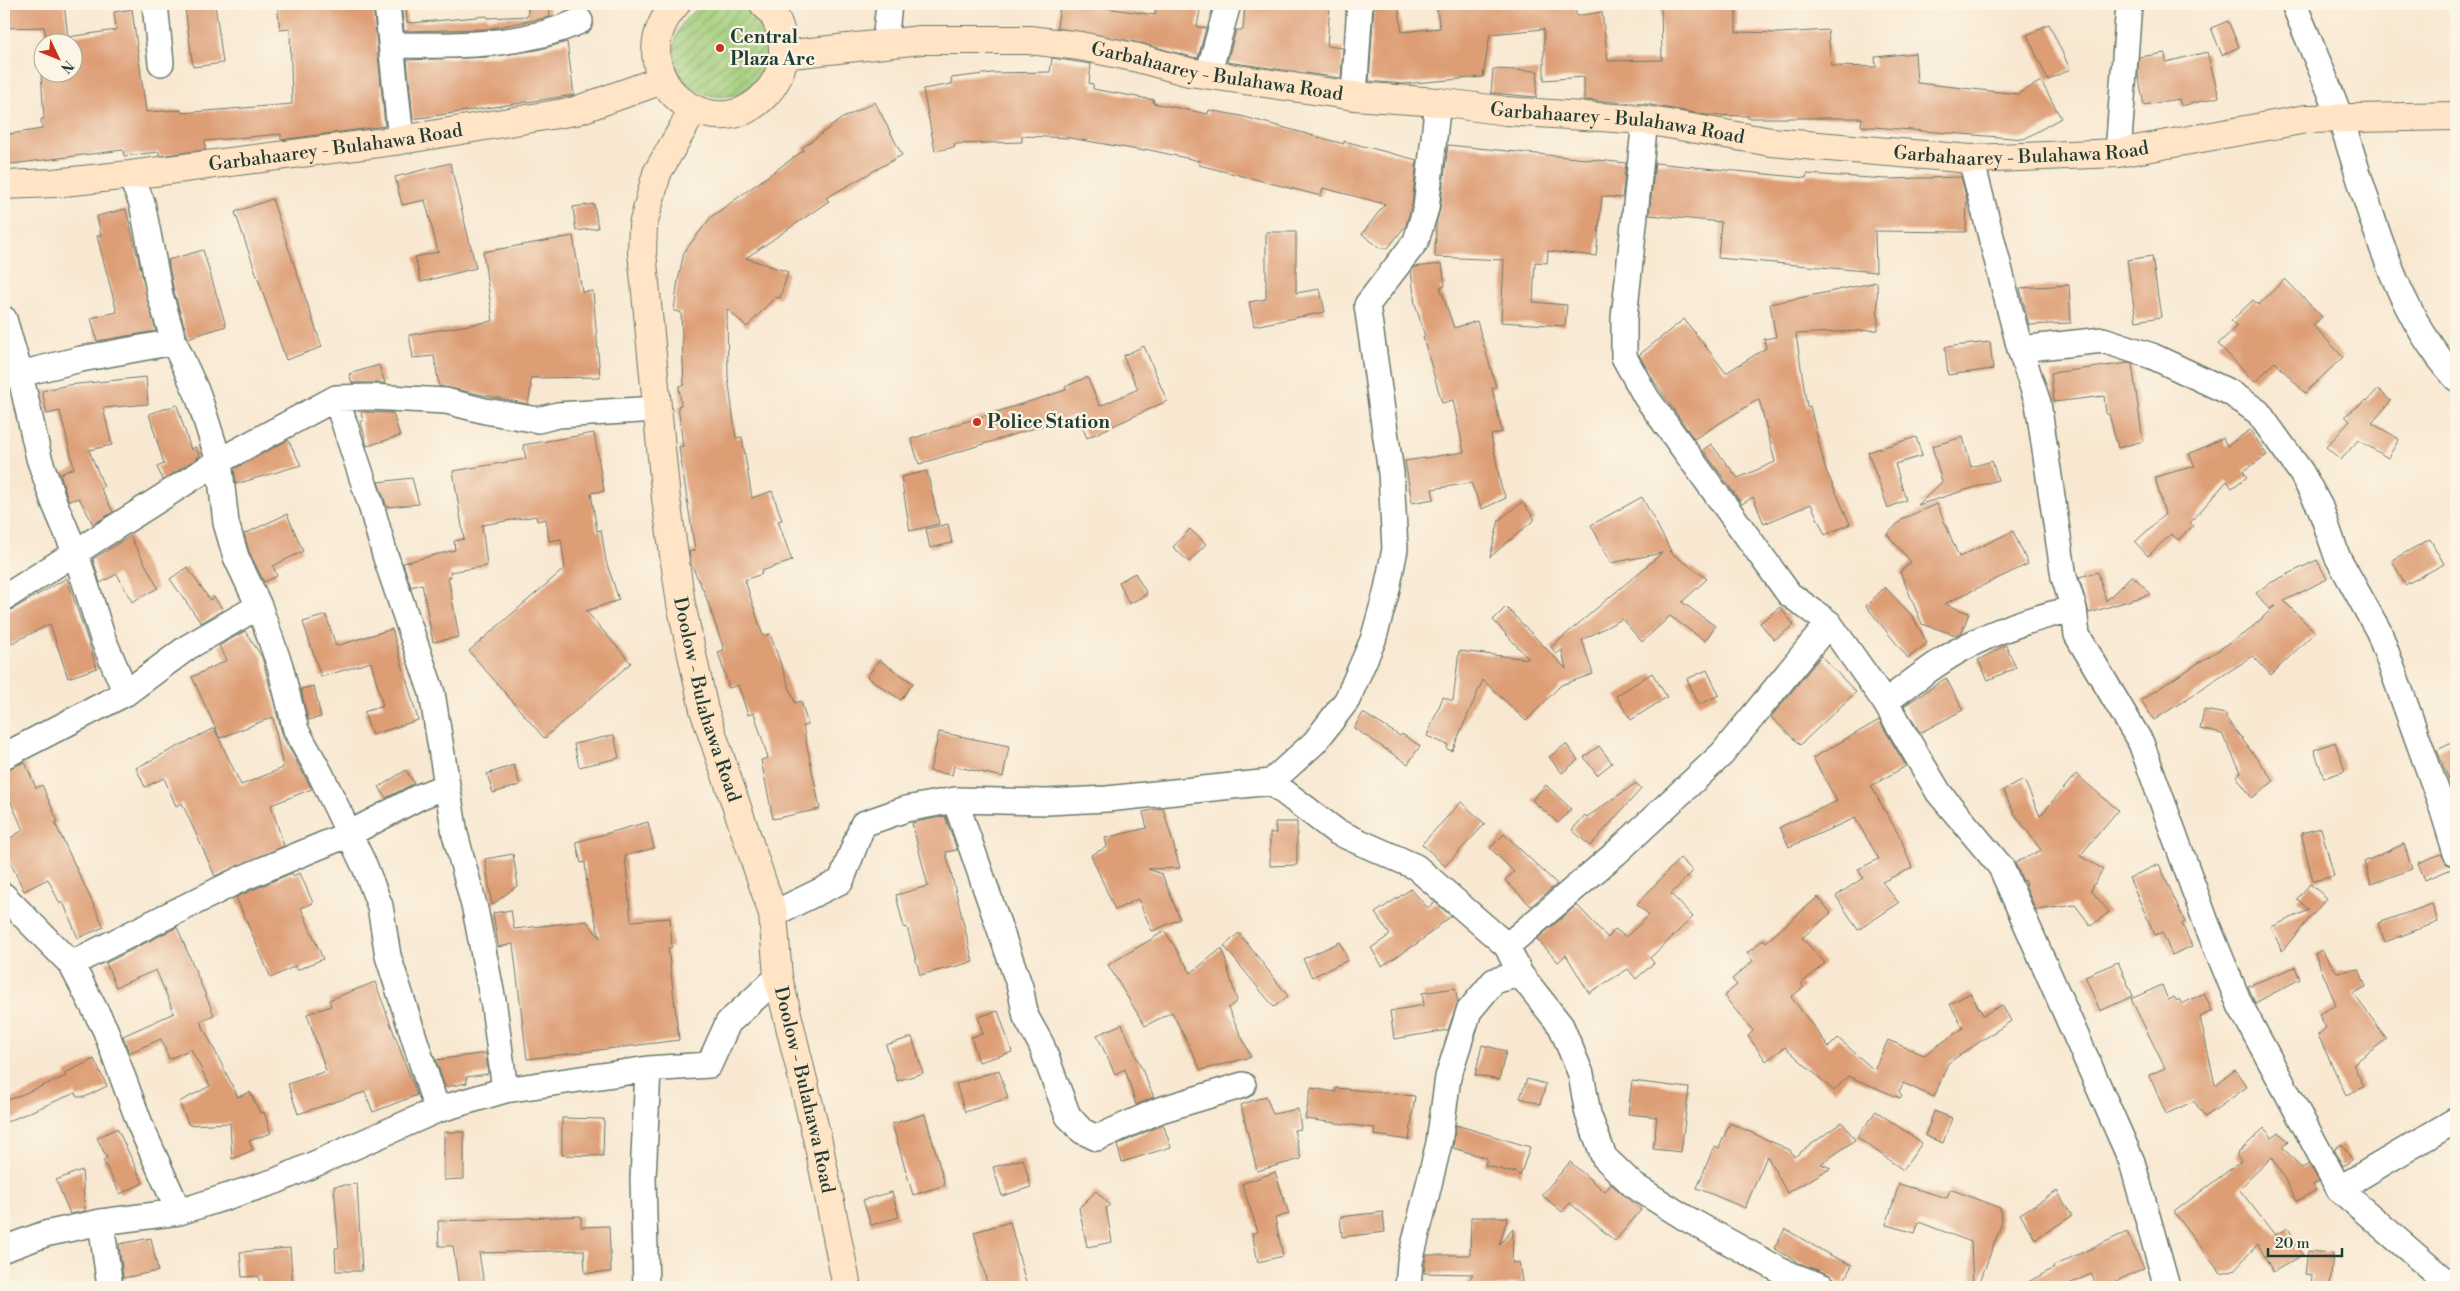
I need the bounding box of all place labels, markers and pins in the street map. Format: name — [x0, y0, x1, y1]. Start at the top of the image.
place label: Central Plaza Arc — [730, 25, 815, 71]
marker: Central Plaza Arc — [714, 42, 726, 54]
place label: Police Station — [987, 410, 1110, 434]
marker: Police Station — [971, 416, 983, 428]

